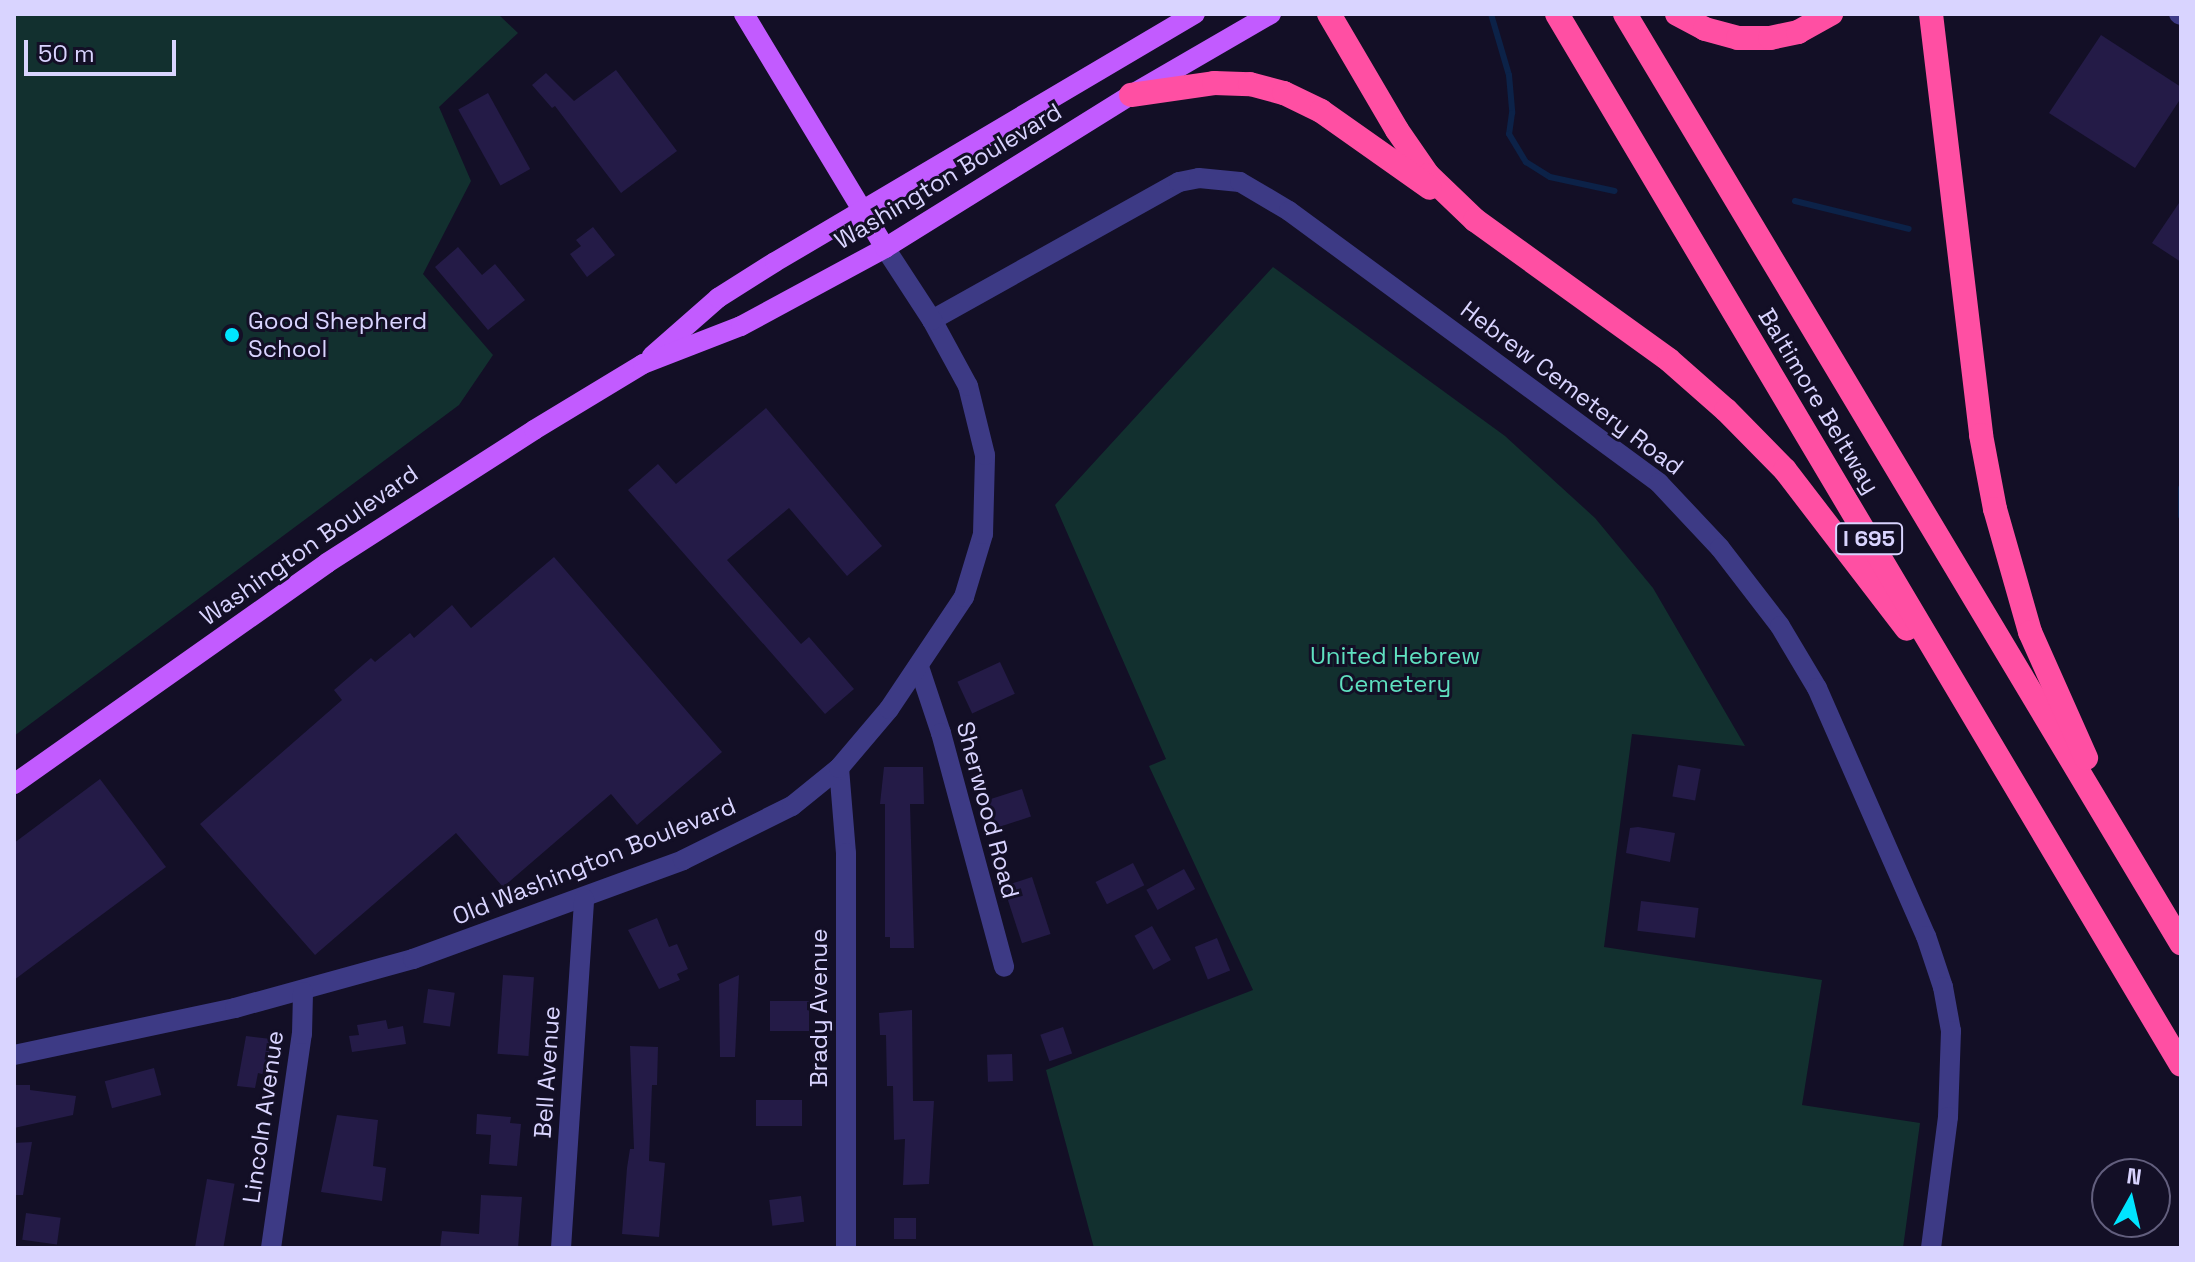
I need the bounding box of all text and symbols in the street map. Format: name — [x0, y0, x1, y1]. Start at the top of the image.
scale bar — [28, 24, 180, 74]
text: 50 m — [38, 38, 95, 69]
street label: Washington Boulevard — [829, 97, 1067, 255]
street label: Hebrew Cemetery Road — [1455, 295, 1689, 481]
street label: Baltimore Beltway — [1752, 303, 1886, 499]
place label: Good Shepherd School — [248, 307, 427, 363]
marker: Good Shepherd School — [223, 326, 241, 344]
street label: Washington Boulevard — [194, 459, 424, 631]
road number: I 695 — [1835, 521, 1903, 557]
park label: United Hebrew Cemetery — [1310, 642, 1480, 698]
street label: Sherwood Road — [951, 718, 1025, 902]
street label: Old Washington Boulevard — [448, 791, 740, 931]
street label: Brady Avenue — [805, 928, 833, 1088]
street label: Bell Avenue — [528, 1005, 566, 1139]
street label: Lincoln Avenue — [237, 1029, 289, 1205]
north arrow — [2091, 1158, 2171, 1238]
text: N — [2125, 1161, 2143, 1191]

